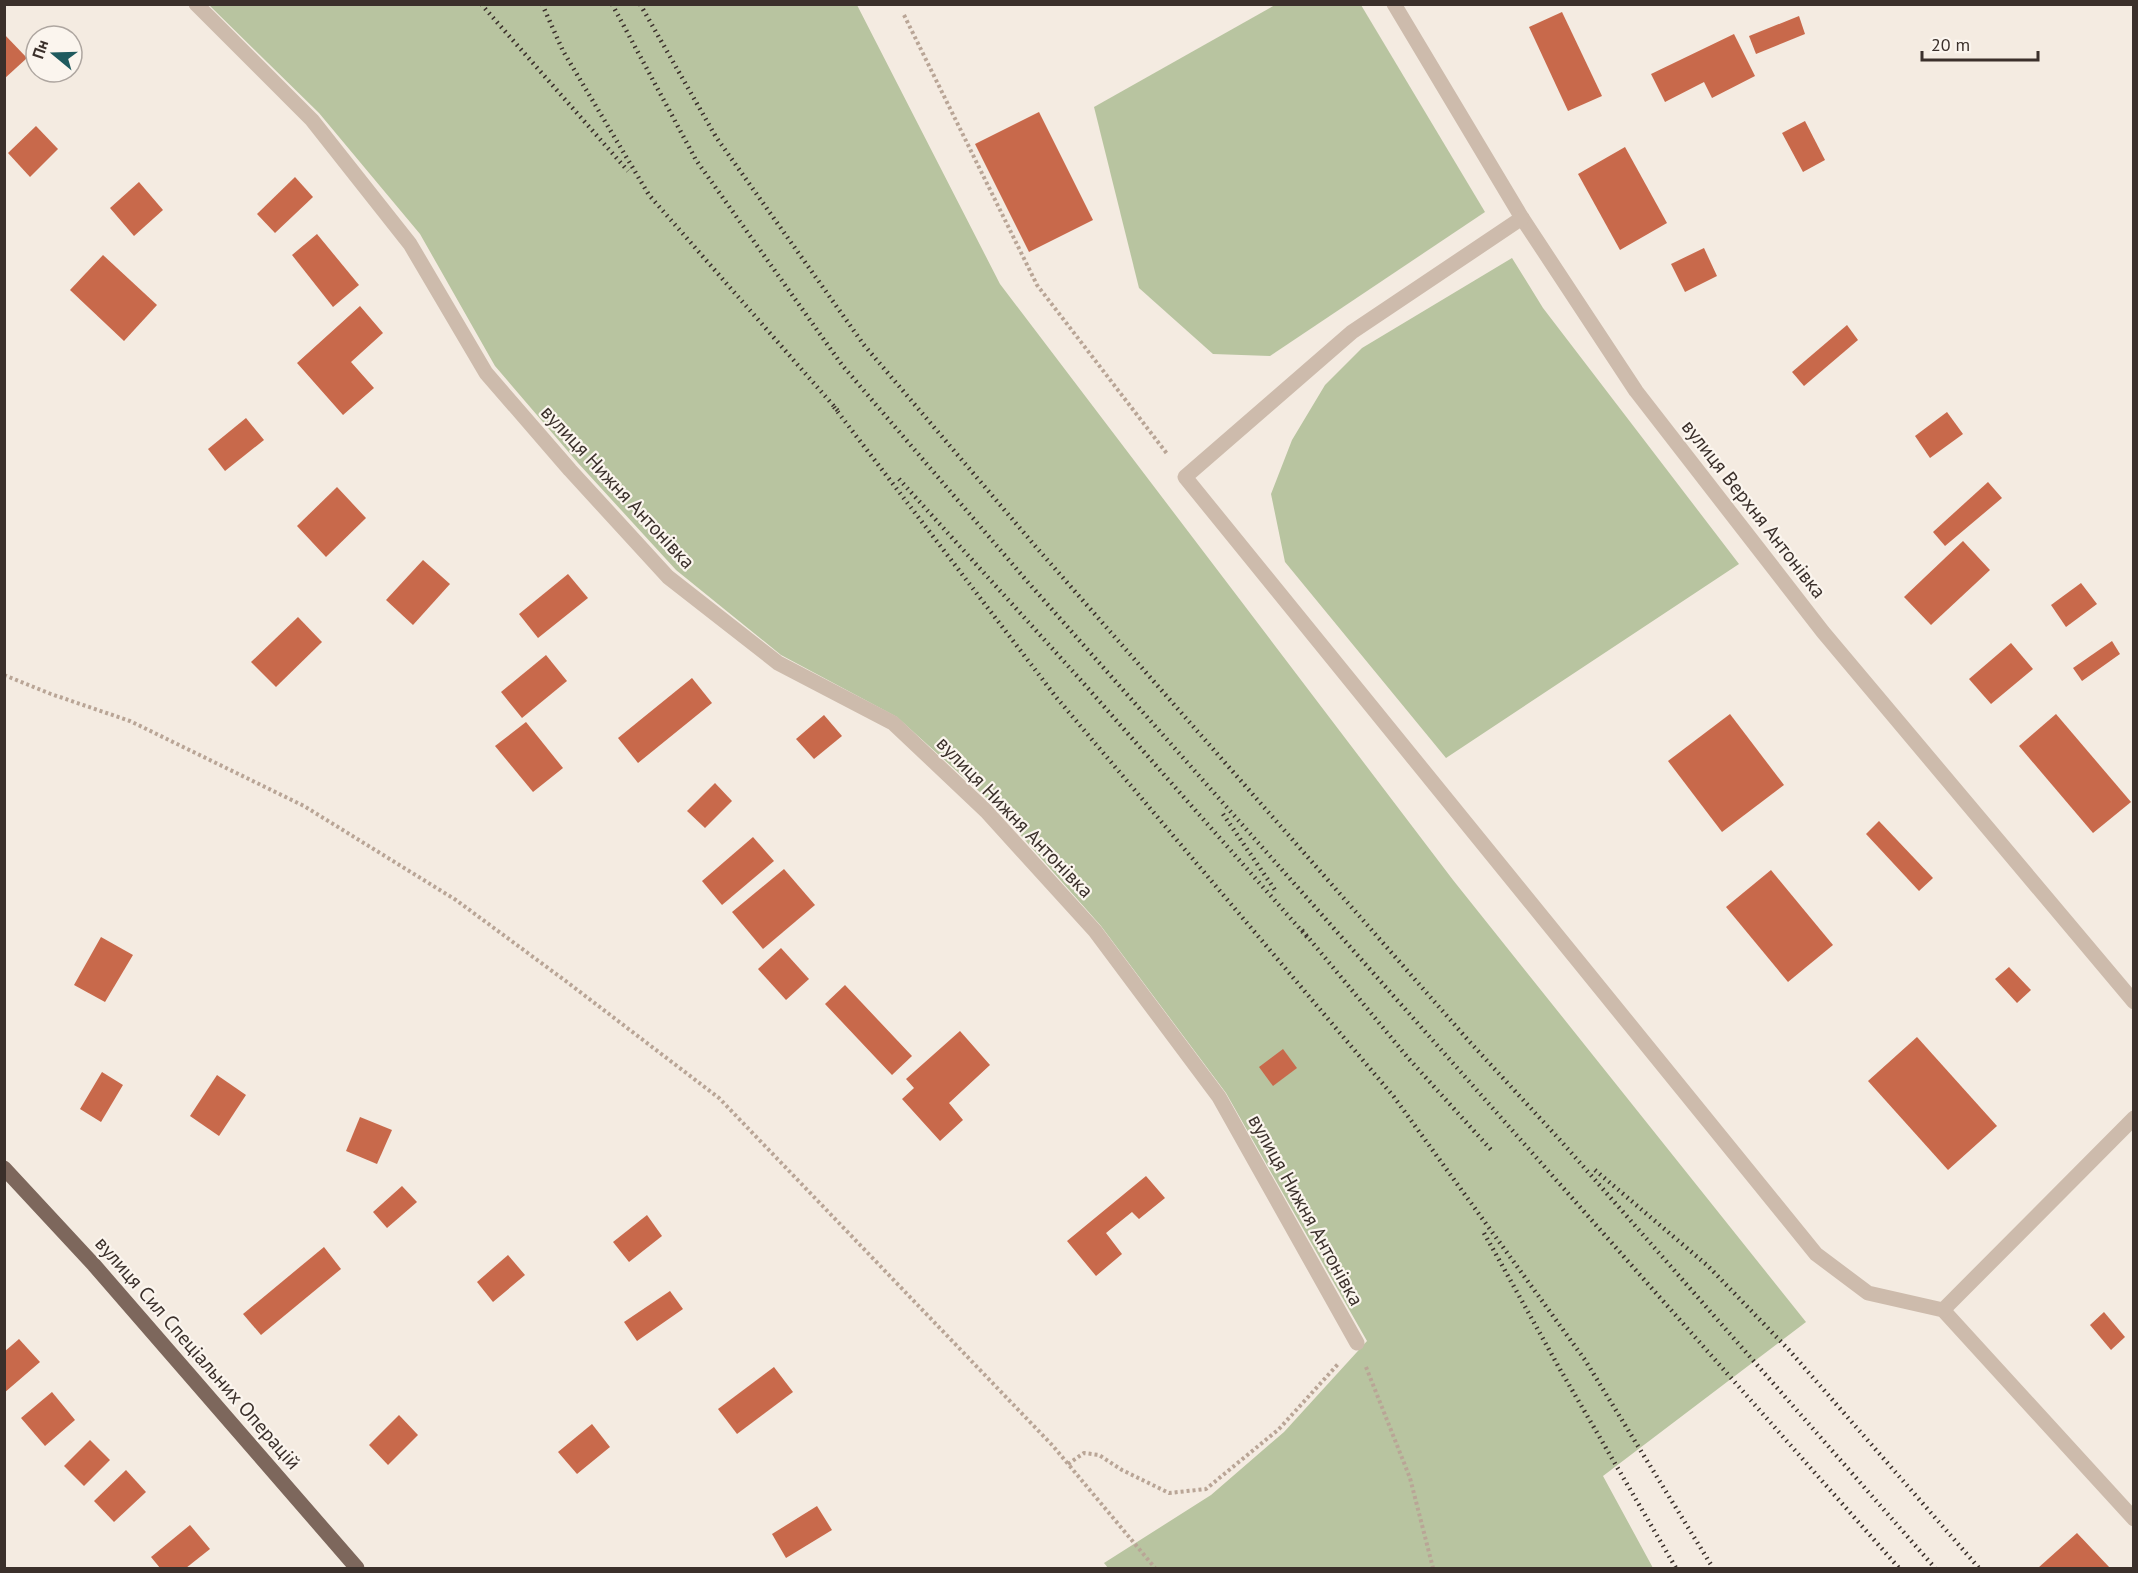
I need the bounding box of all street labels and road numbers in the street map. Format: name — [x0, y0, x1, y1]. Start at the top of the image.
street label: вулиця Нижня Антонівка — [535, 400, 701, 574]
street label: вулиця Верхня Антонівка — [1676, 414, 1832, 604]
street label: вулиця Нижня Антонівка — [931, 731, 1099, 903]
street label: вулиця Нижня Антонівка — [1243, 1110, 1369, 1310]
street label: вулиця Сил Спеціальних Операцій — [90, 1231, 306, 1475]

